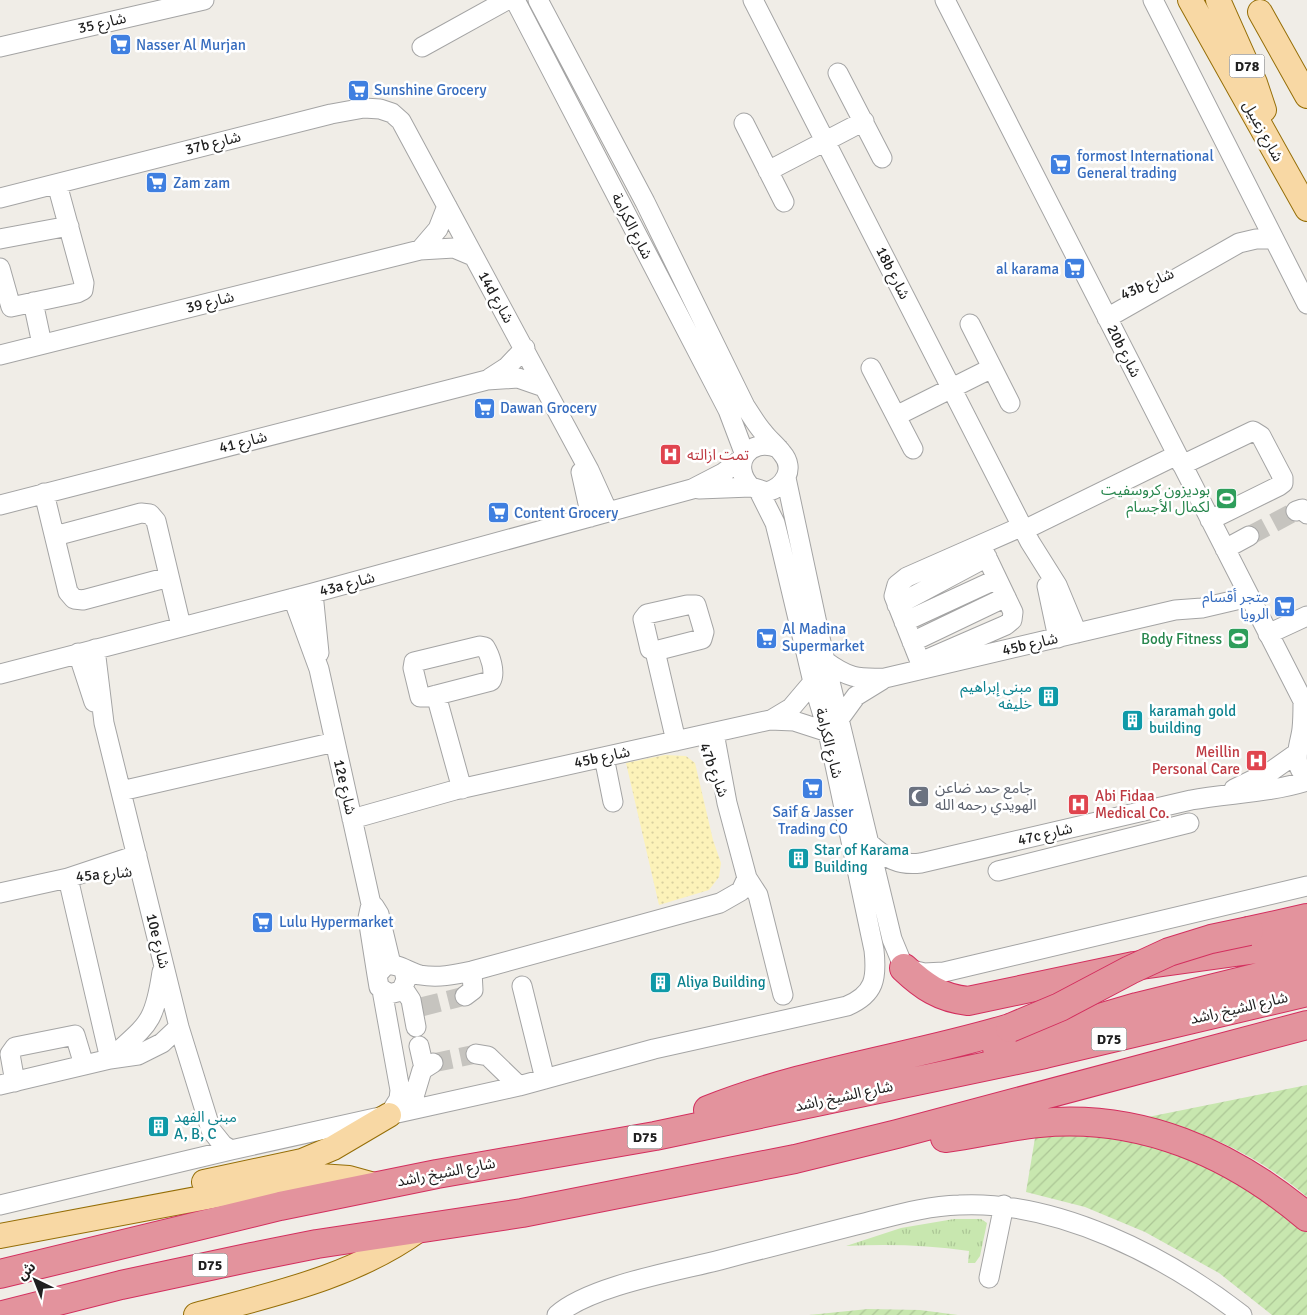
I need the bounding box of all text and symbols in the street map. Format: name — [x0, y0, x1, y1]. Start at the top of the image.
street label: شارع 35 — [76, 9, 129, 40]
supermarket icon: Nasser Al Murjan — [108, 33, 132, 57]
place label: Nasser Al Murjan — [136, 36, 246, 54]
road number: D78 — [1230, 54, 1264, 78]
supermarket icon: Sunshine Grocery — [346, 78, 370, 102]
place label: Sunshine Grocery — [374, 81, 487, 99]
street label: شارع زعبيل — [1236, 97, 1287, 166]
street label: 37b شارع — [183, 127, 244, 161]
place label: formost International General trading — [1077, 147, 1214, 182]
supermarket icon: formost International General trading — [1049, 153, 1073, 177]
supermarket icon: Zam zam — [145, 171, 169, 195]
place label: Zam zam — [173, 174, 230, 192]
street label: شارع الكرامة — [605, 190, 656, 264]
street label: 18b شارع — [869, 244, 914, 304]
supermarket icon: al karama — [1063, 257, 1087, 281]
place label: al karama — [996, 260, 1059, 278]
street label: 43b شارع — [1117, 264, 1178, 306]
street label: 14d شارع — [472, 268, 518, 328]
street label: شارع 39 — [184, 287, 237, 320]
street label: 20b شارع — [1100, 322, 1145, 382]
supermarket icon: Dawan Grocery — [472, 396, 496, 420]
place label: Dawan Grocery — [500, 399, 597, 417]
street label: شارع 41 — [217, 427, 270, 460]
hospital icon: تمت ازالته — [659, 443, 683, 467]
place label: تمت ازالته — [687, 446, 749, 464]
place label: بوديزون كروسفيت لكمال الأجسام — [1101, 481, 1210, 518]
sports icon: بوديزون كروسفيت لكمال الأجسام — [1214, 487, 1238, 511]
supermarket icon: Content Grocery — [486, 501, 510, 525]
place label: Content Grocery — [514, 504, 618, 522]
street label: 43a شارع — [317, 568, 378, 603]
place label: متجر أقسام الرويا — [1202, 588, 1269, 623]
supermarket icon: متجر أقسام الرويا — [1273, 594, 1297, 618]
place label: Al Madina Supermarket — [782, 620, 865, 655]
supermarket icon: Al Madina Supermarket — [754, 626, 778, 650]
sports icon: Body Fitness — [1226, 627, 1250, 651]
street label: 45b شارع — [1000, 629, 1061, 662]
place label: Body Fitness — [1141, 630, 1222, 648]
place label: مبنى إبراهيم خليفه — [960, 678, 1032, 713]
building icon: مبنى إبراهيم خليفه — [1036, 684, 1060, 708]
place label: karamah gold building — [1149, 702, 1236, 737]
street label: شارع الكرامة — [809, 706, 846, 781]
building icon: karamah gold building — [1121, 708, 1145, 732]
street label: 47b شارع — [693, 740, 733, 801]
street label: 45b شارع — [572, 742, 632, 775]
place label: Meillin Personal Care — [1152, 743, 1240, 778]
hospital icon: Meillin Personal Care — [1244, 749, 1268, 773]
street label: 12e شارع — [327, 758, 360, 817]
supermarket icon: Saif & Jasser Trading CO — [801, 777, 825, 801]
place label: جامع حمد ضاعن الهويدي رحمه الله — [935, 779, 1037, 816]
mosque icon: جامع حمد ضاعن الهويدي رحمه الله — [907, 785, 931, 809]
place label: Abi Fidaa Medical Co. — [1095, 787, 1170, 822]
hospital icon: Abi Fidaa Medical Co. — [1067, 793, 1091, 817]
place label: Saif & Jasser Trading CO — [772, 803, 854, 838]
street label: 47c شارع — [1016, 819, 1075, 852]
place label: Star of Karama Building — [814, 841, 909, 876]
building icon: Star of Karama Building — [786, 847, 810, 871]
street label: 45a شارع — [75, 863, 133, 888]
supermarket icon: Lulu Hypermarket — [251, 910, 275, 934]
street label: 10e شارع — [140, 912, 174, 971]
place label: Lulu Hypermarket — [279, 913, 394, 931]
building icon: Aliya Building — [649, 970, 673, 994]
place label: Aliya Building — [677, 973, 766, 991]
street label: شارع الشيخ راشد — [1188, 988, 1291, 1031]
road number: D75 — [1092, 1028, 1126, 1050]
street label: شارع الشيخ راشد — [793, 1077, 896, 1118]
place label: مبنى الفهد A, B, C — [174, 1108, 237, 1143]
building icon: مبنى الفهد A, B, C — [146, 1114, 170, 1138]
road number: D75 — [628, 1126, 662, 1148]
street label: شارع الشيخ راشد — [395, 1154, 498, 1193]
road number: D75 — [192, 1254, 228, 1276]
north arrow — [10, 1255, 60, 1305]
text: ش — [14, 1258, 39, 1284]

